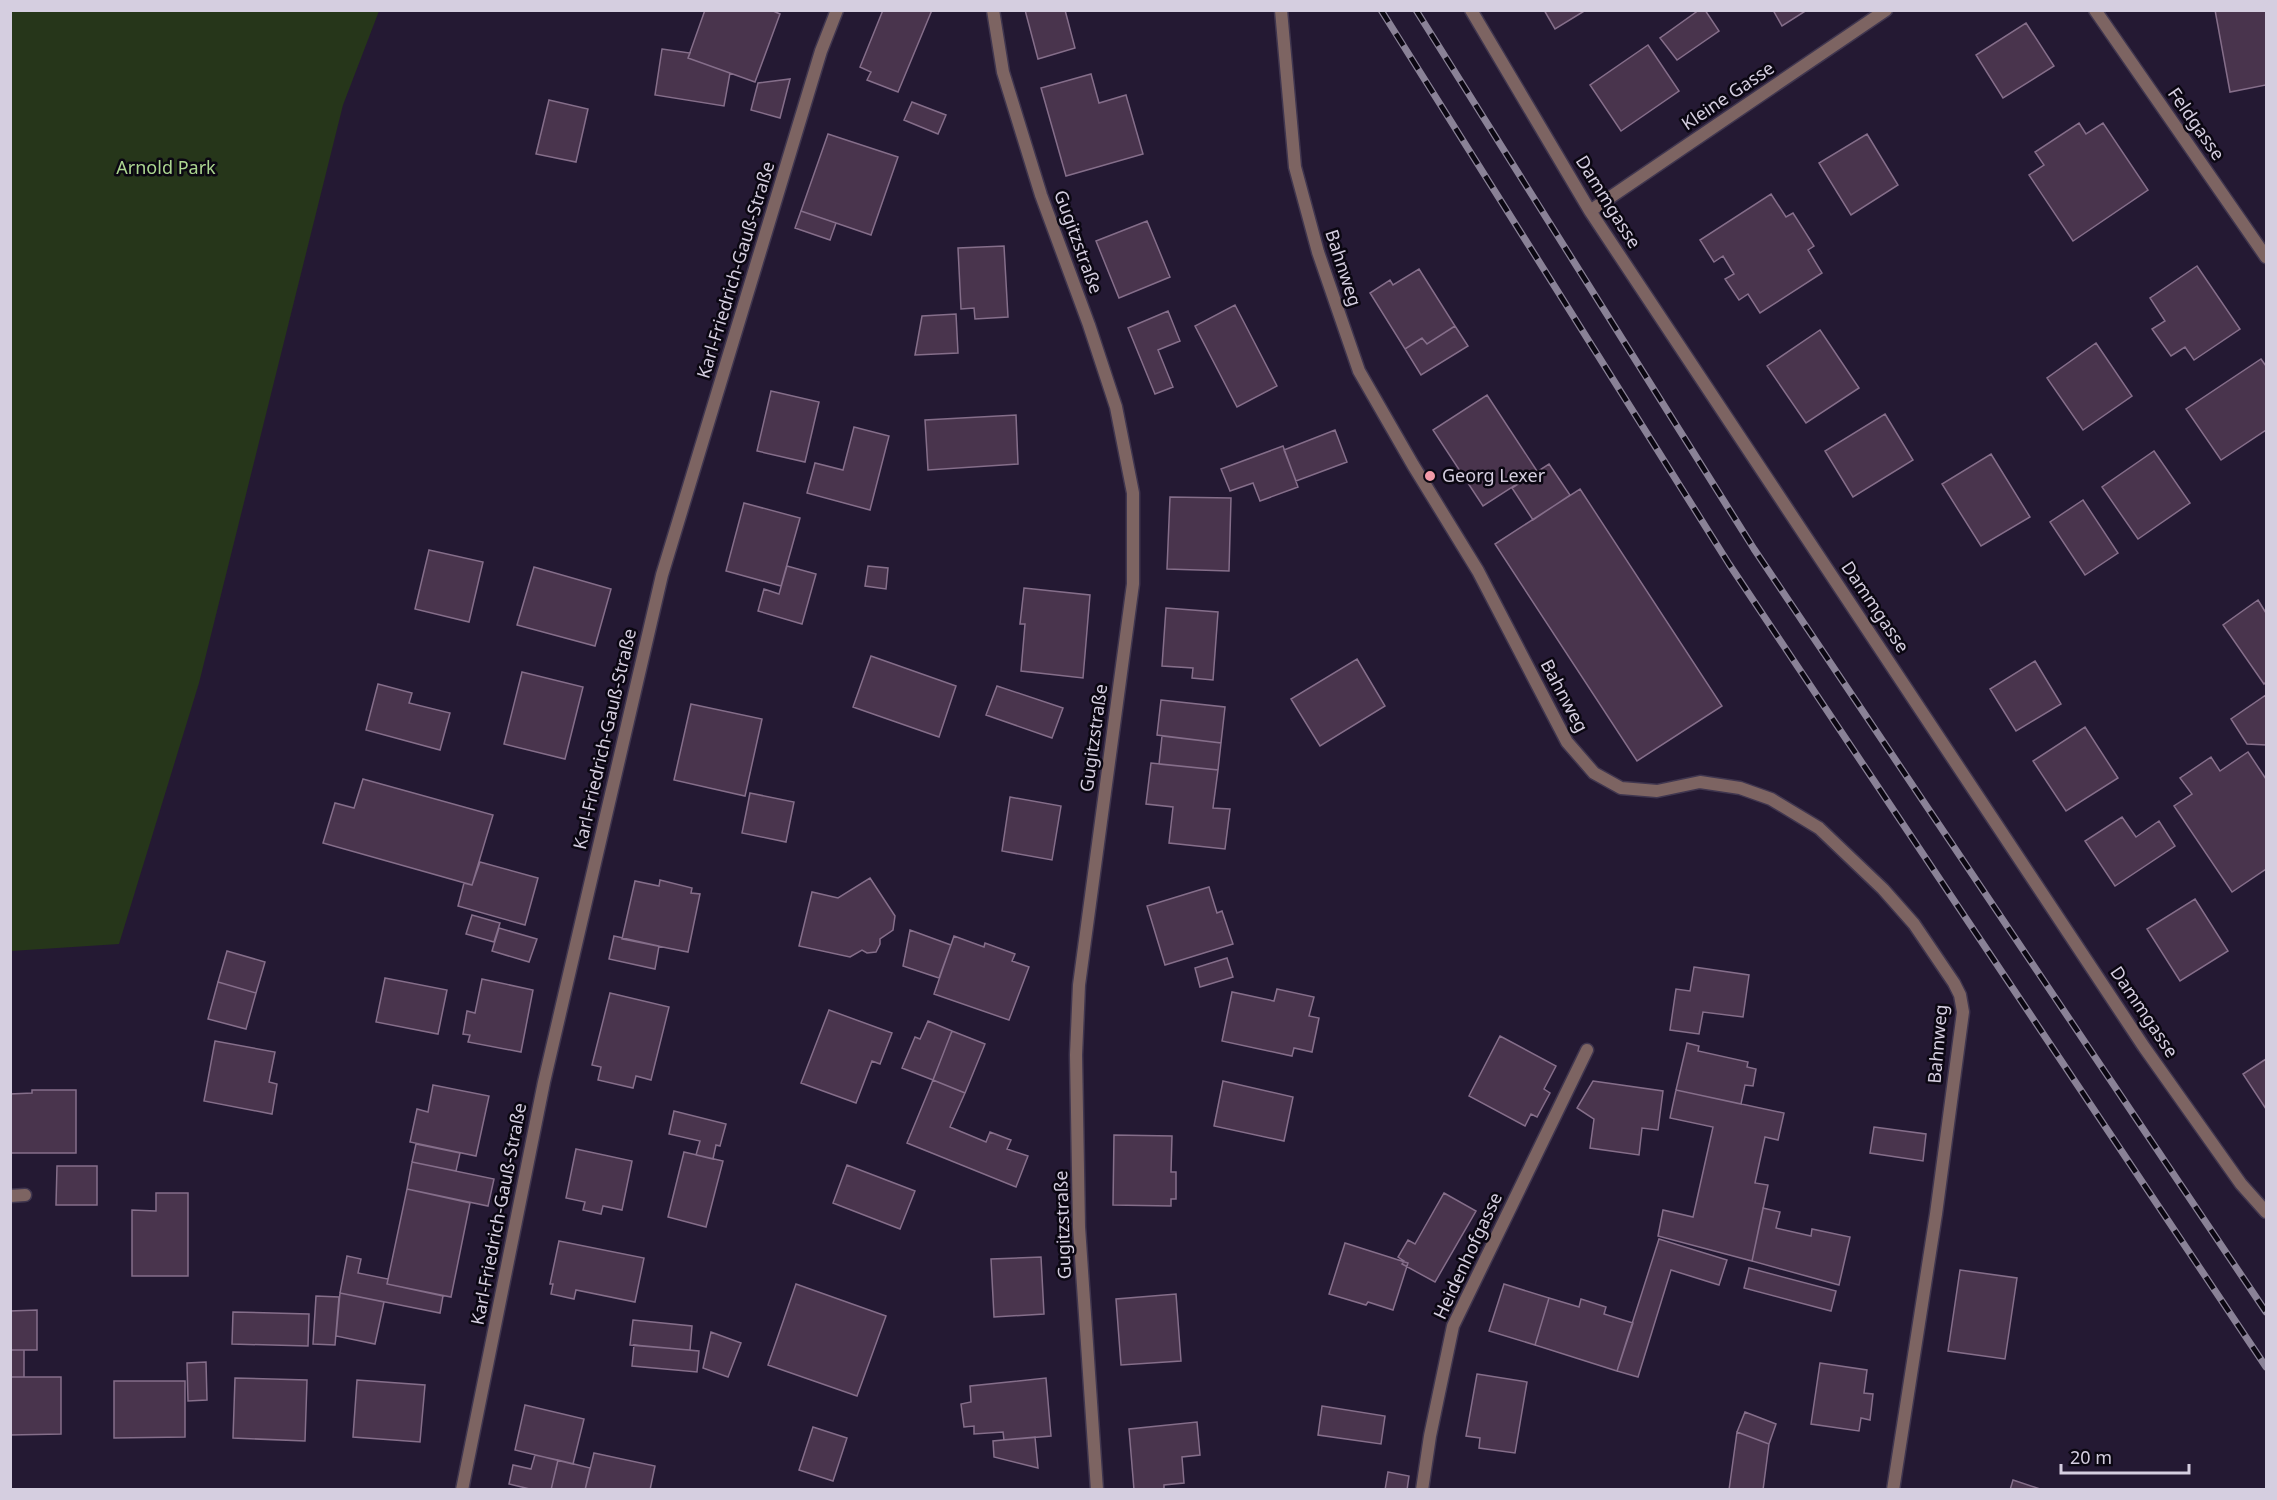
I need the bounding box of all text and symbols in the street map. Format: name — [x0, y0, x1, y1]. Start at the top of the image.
street label: Kleine Gasse — [1676, 55, 1779, 135]
street label: Feldgasse — [2163, 82, 2231, 165]
street label: Dammgasse — [1571, 150, 1647, 253]
park label: Arnold Park — [116, 155, 216, 179]
street label: Karl-Friedrich-Gauß-Straße — [691, 158, 780, 381]
street label: Gugitzstraße — [1049, 186, 1109, 297]
street label: Bahnweg — [1320, 226, 1368, 309]
place label: Georg Lexer — [1442, 463, 1546, 487]
marker: Georg Lexer — [1423, 469, 1437, 483]
street label: Dammgasse — [1836, 556, 1915, 657]
street label: Karl-Friedrich-Gauß-Straße — [567, 626, 641, 852]
street label: Bahnweg — [1536, 655, 1594, 736]
street label: Gugitzstraße — [1074, 682, 1112, 793]
street label: Dammgasse — [2105, 961, 2184, 1062]
street label: Bahnweg — [1922, 1003, 1952, 1085]
street label: Karl-Friedrich-Gauß-Straße — [465, 1101, 531, 1327]
street label: Gugitzstraße — [1048, 1170, 1076, 1280]
street label: Heidenhofgasse — [1427, 1188, 1507, 1323]
scale bar — [2061, 1437, 2188, 1475]
text: 20 m — [2070, 1445, 2112, 1469]

